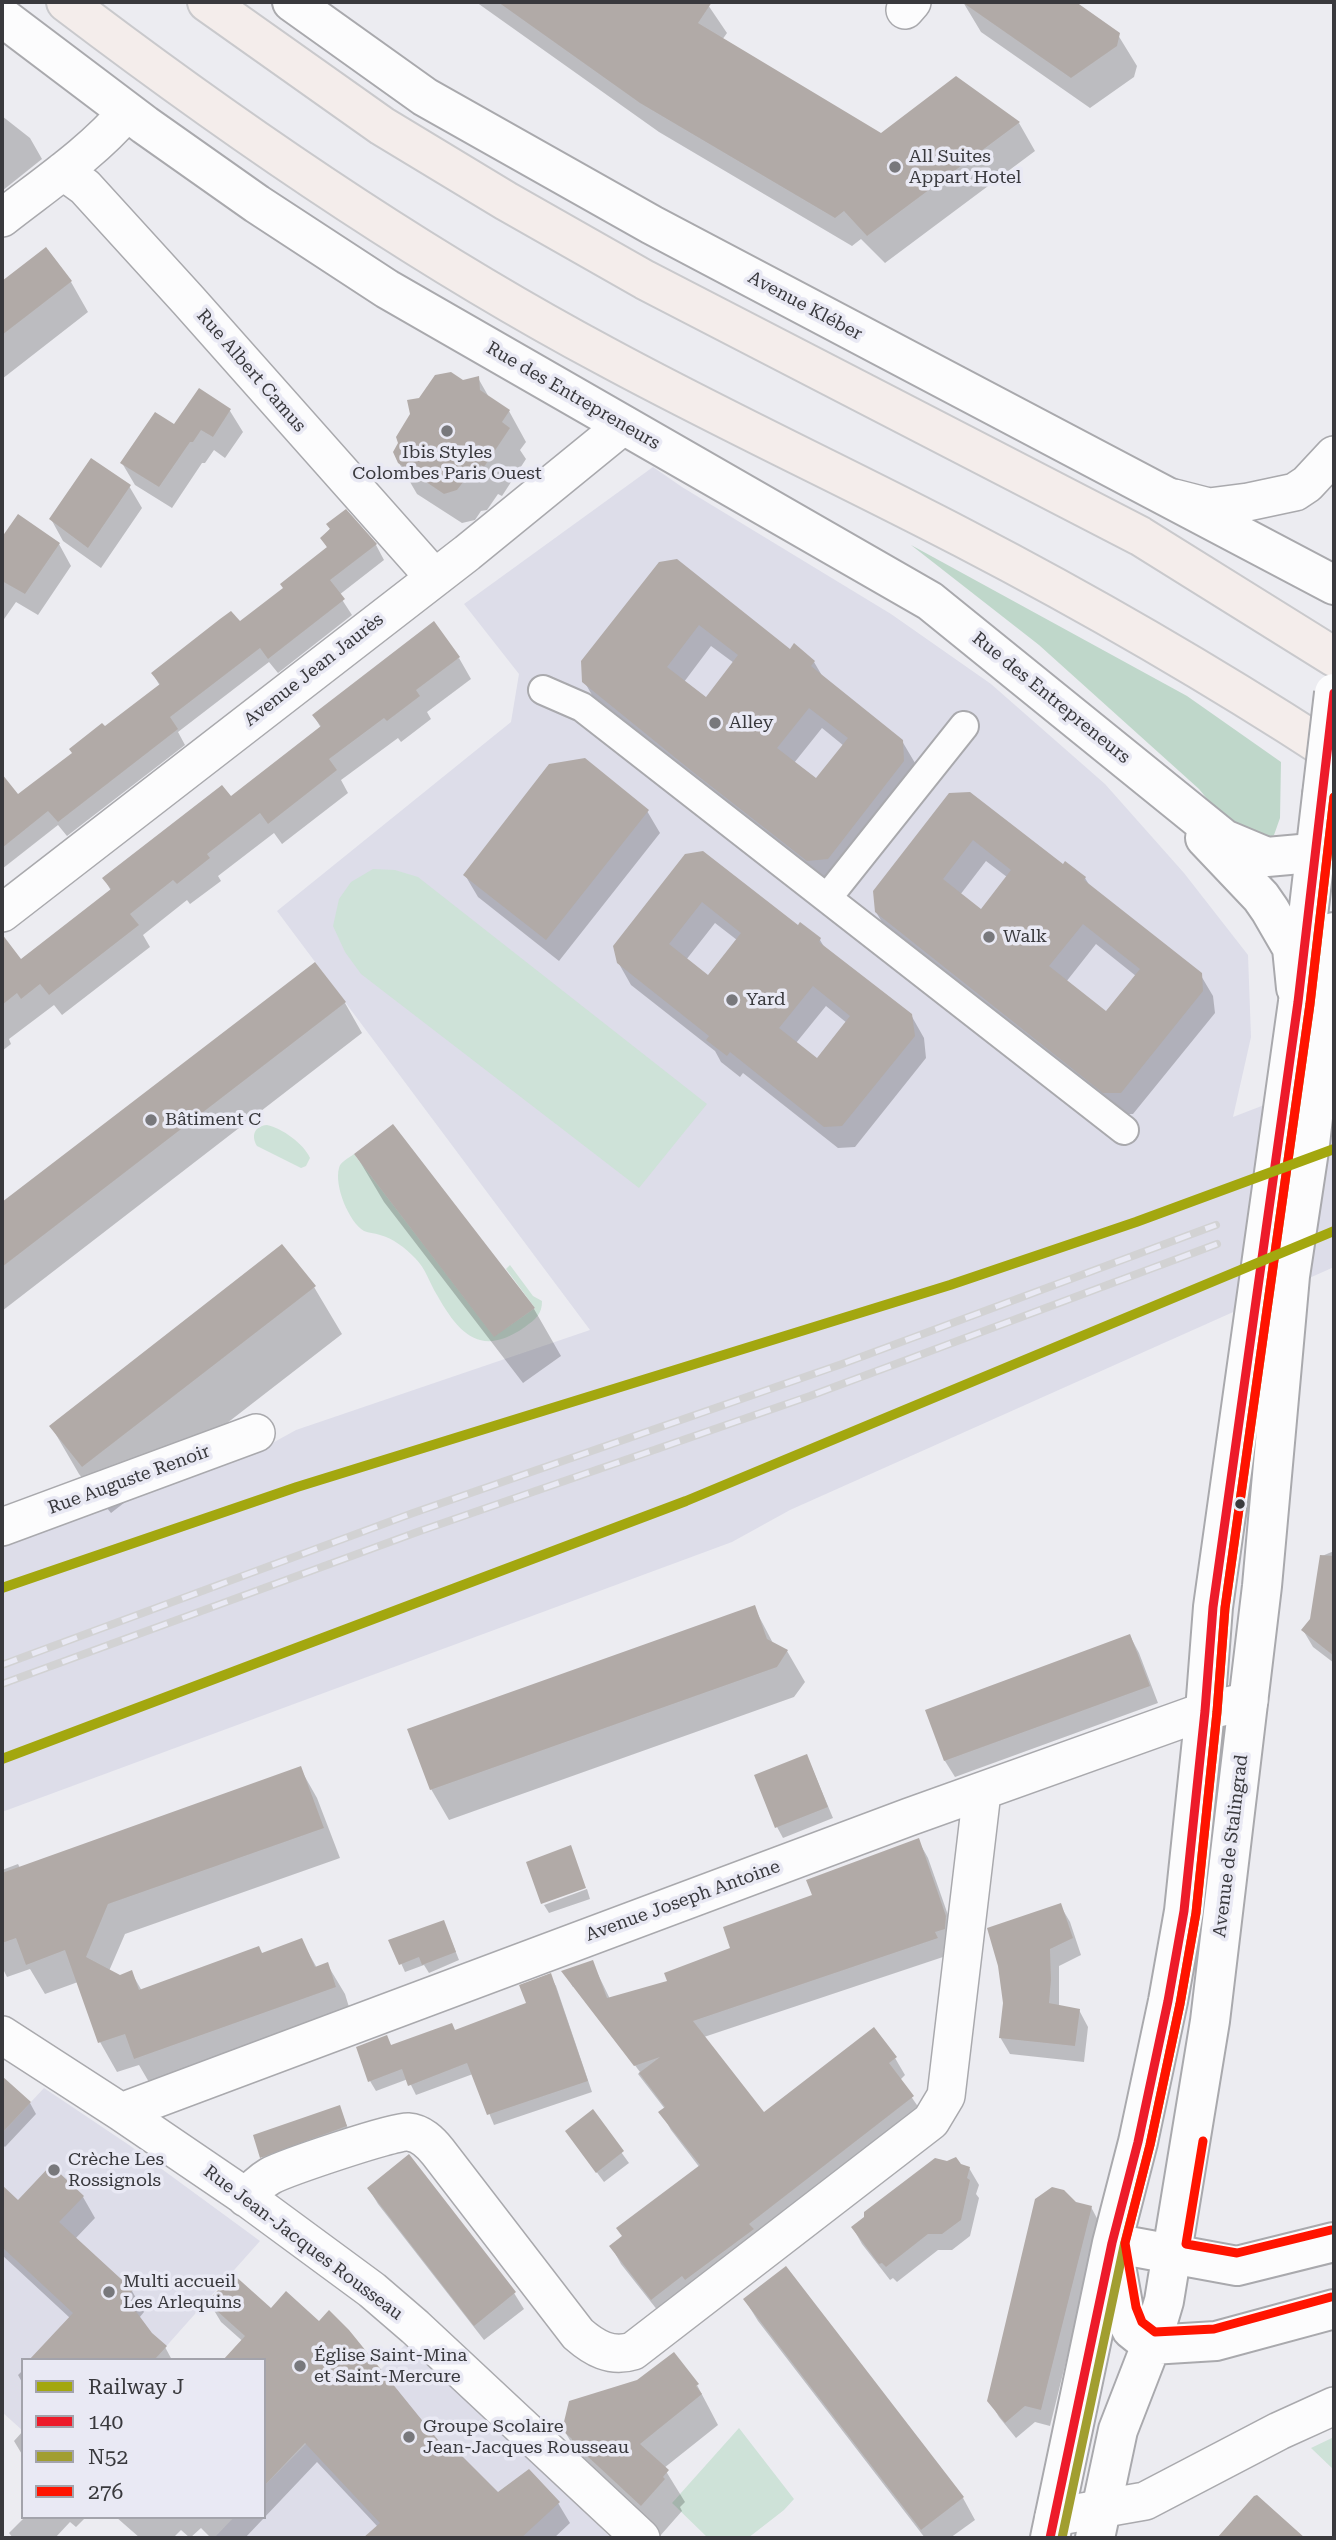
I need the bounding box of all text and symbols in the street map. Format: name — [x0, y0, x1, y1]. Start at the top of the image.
place label: All Suites Appart Hotel — [909, 146, 1021, 188]
marker: All Suites Appart Hotel — [887, 159, 903, 175]
street label: Avenue Kléber — [744, 267, 866, 345]
street label: Rue Albert Camus — [192, 305, 310, 437]
street label: Rue des Entrepreneurs — [482, 337, 664, 455]
marker: Ibis Styles Colombes Paris Ouest — [439, 423, 455, 439]
place label: Ibis Styles Colombes Paris Ouest — [352, 442, 542, 484]
street label: Avenue Jean Jaurès — [240, 609, 388, 731]
street label: Rue des Entrepreneurs — [968, 628, 1134, 768]
place label: Alley — [729, 712, 773, 734]
marker: Alley — [707, 715, 723, 731]
place label: Walk — [1003, 926, 1047, 948]
marker: Walk — [981, 929, 997, 945]
place label: Yard — [746, 989, 785, 1011]
marker: Yard — [724, 992, 740, 1008]
place label: Bâtiment C — [165, 1109, 261, 1131]
marker: Bâtiment C — [143, 1112, 159, 1128]
street label: Rue Auguste Renoir — [45, 1441, 213, 1519]
unlabelled marker — [1233, 1497, 1247, 1511]
street label: Avenue de Stalingrad — [1209, 1753, 1253, 1939]
street label: Avenue Joseph Antoine — [583, 1856, 783, 1946]
place label: Crèche Les Rossignols — [68, 2149, 164, 2192]
street label: Rue Jean-Jacques Rousseau — [199, 2161, 407, 2325]
marker: Crèche Les Rossignols — [46, 2162, 62, 2178]
place label: Multi accueil Les Arlequins — [123, 2271, 241, 2314]
marker: Multi accueil Les Arlequins — [101, 2284, 117, 2300]
place label: Église Saint-Mina et Saint-Mercure — [314, 2345, 467, 2388]
legend — [21, 2358, 266, 2519]
marker: Église Saint-Mina et Saint-Mercure — [292, 2358, 308, 2374]
text: Railway J — [88, 2375, 184, 2399]
text: 140 — [88, 2410, 123, 2434]
place label: Groupe Scolaire Jean-Jacques Rousseau — [423, 2416, 629, 2458]
marker: Groupe Scolaire Jean-Jacques Rousseau — [401, 2429, 417, 2445]
text: N52 — [88, 2445, 128, 2469]
text: 276 — [88, 2480, 123, 2504]

